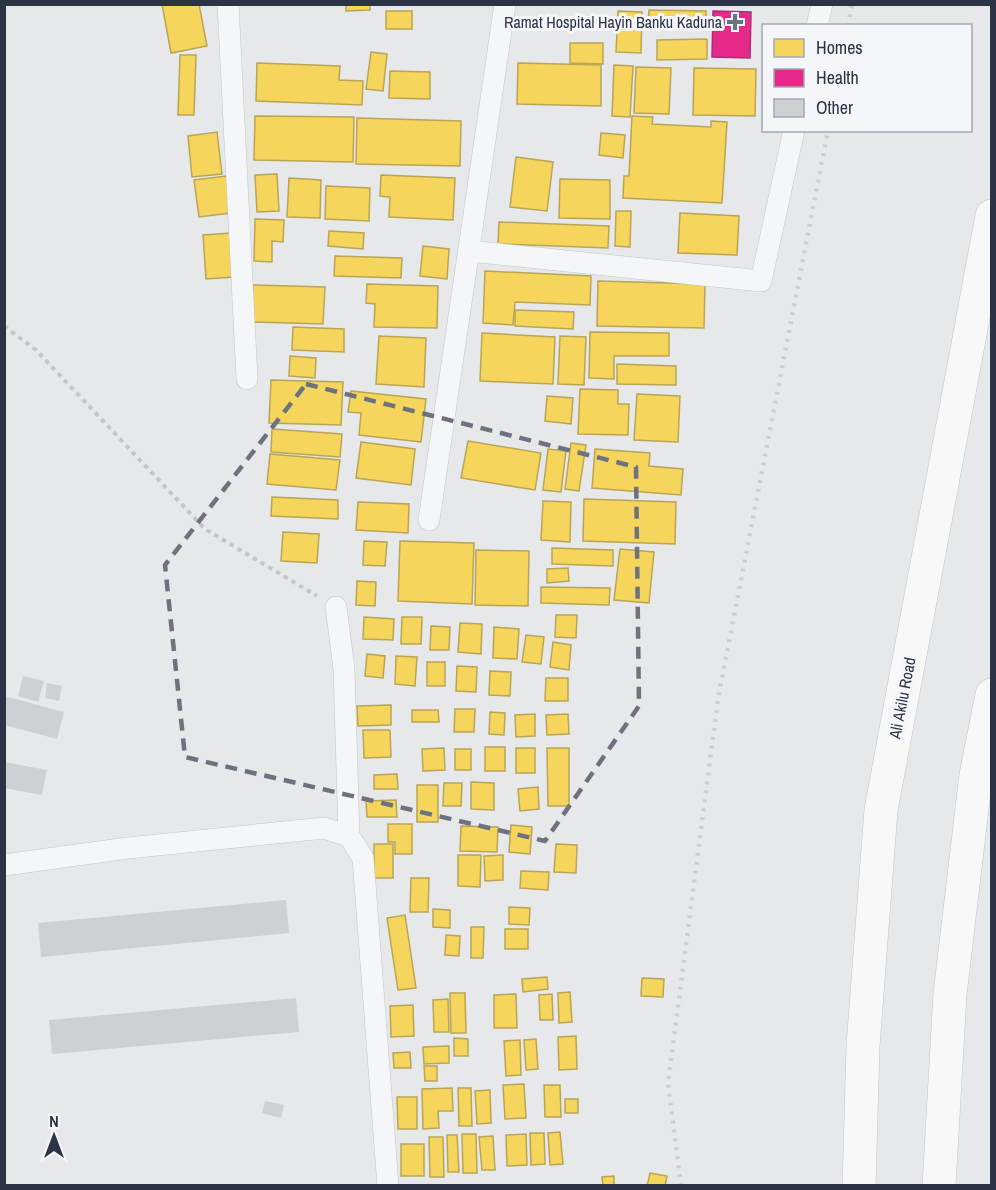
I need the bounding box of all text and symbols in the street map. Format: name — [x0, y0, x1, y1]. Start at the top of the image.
place label: Ramat Hospital Hayin Banku Kaduna — [504, 11, 723, 33]
marker: Ramat Hospital Hayin Banku Kaduna — [726, 13, 744, 31]
legend — [762, 24, 972, 132]
text: Homes — [816, 35, 863, 60]
text: Health — [816, 65, 859, 90]
text: Other — [816, 95, 853, 120]
street label: Ali Akilu Road — [883, 655, 921, 742]
north arrow — [24, 1106, 84, 1166]
text: N — [49, 1110, 59, 1132]

